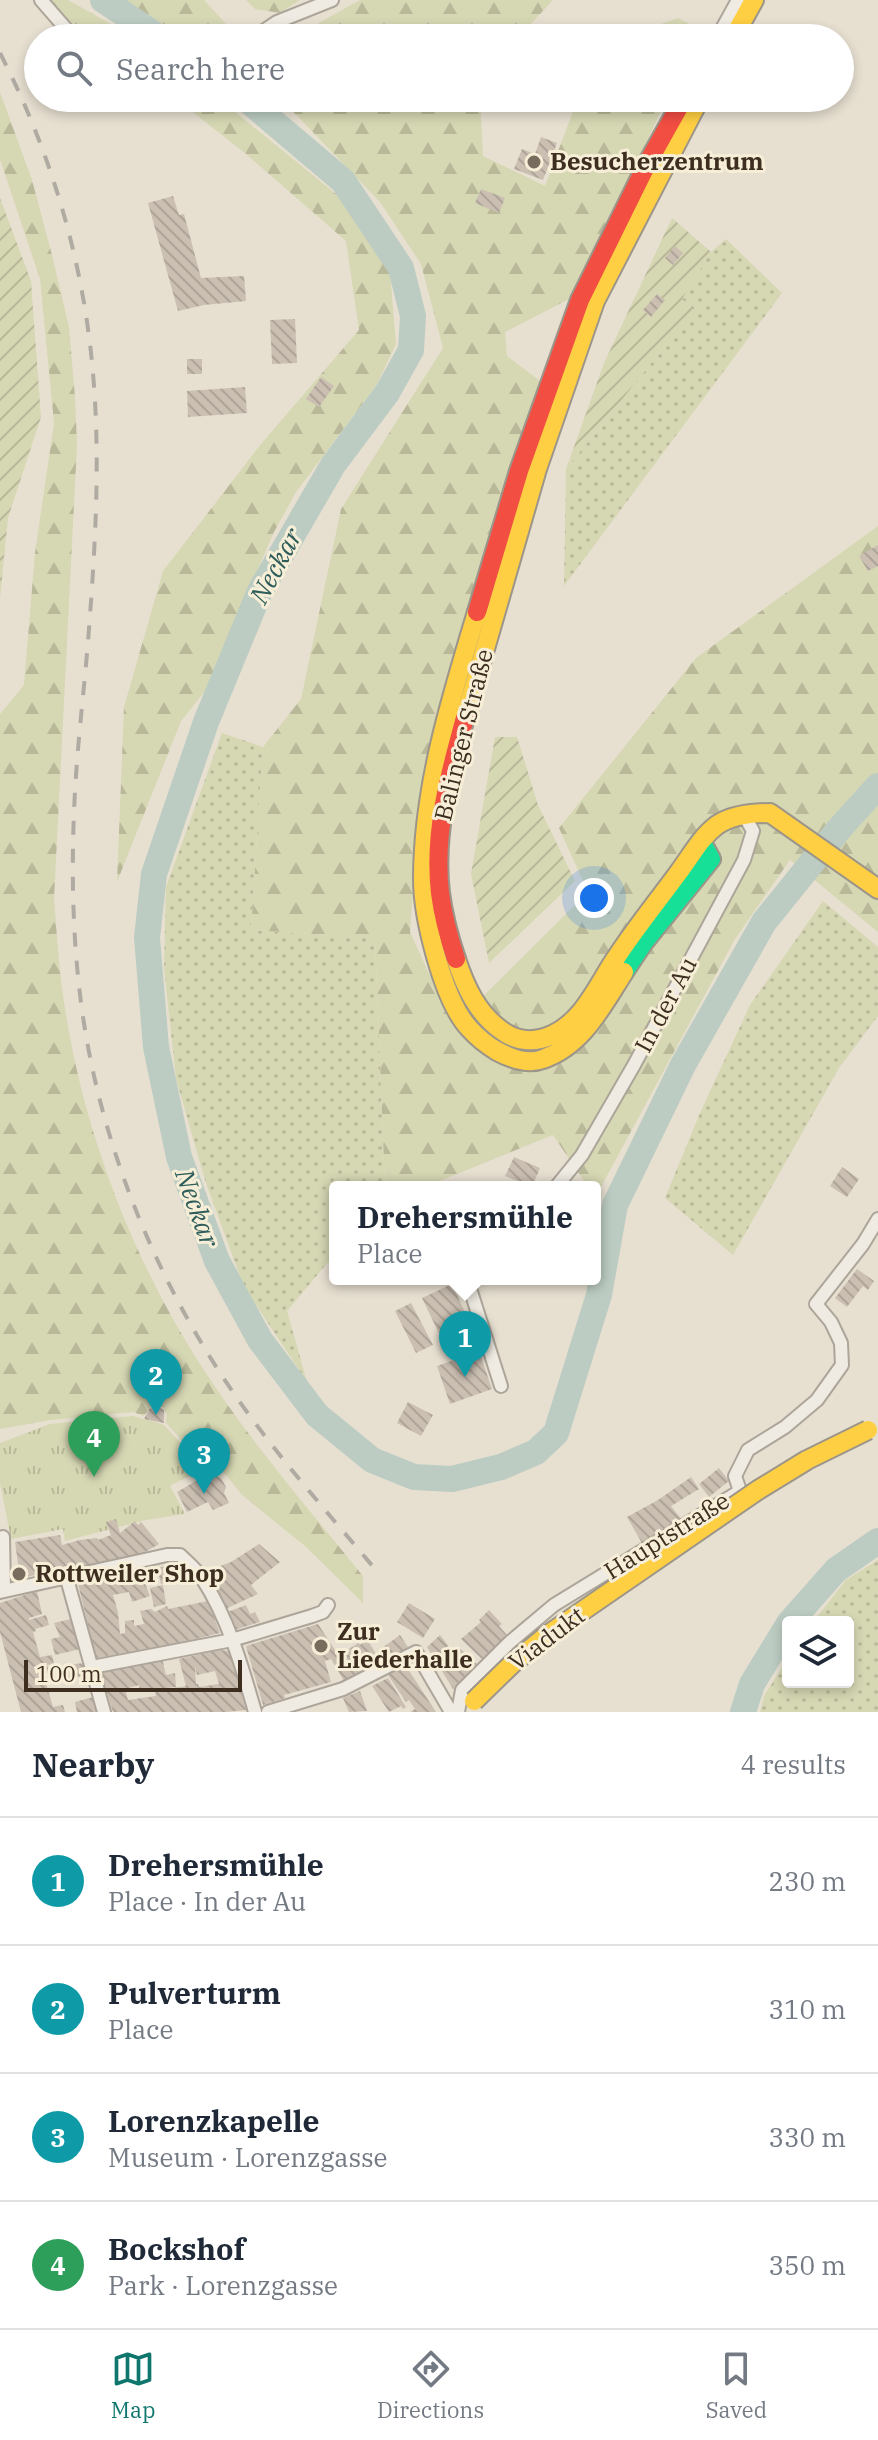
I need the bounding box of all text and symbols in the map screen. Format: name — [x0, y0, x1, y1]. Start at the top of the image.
search box — [24, 24, 854, 112]
icon: search — [52, 46, 96, 90]
text: Search here — [116, 49, 285, 88]
place label: Besucherzentrum — [550, 145, 764, 177]
marker: Besucherzentrum — [525, 153, 543, 171]
water label: Neckar — [241, 522, 309, 610]
street label: Balinger Straße — [426, 646, 500, 824]
your location — [574, 878, 614, 918]
street label: In der Au — [627, 951, 704, 1058]
water label: Neckar — [168, 1163, 228, 1252]
popup — [329, 1181, 601, 1285]
text: Drehersmühle — [357, 1197, 573, 1236]
text: Place — [357, 1236, 422, 1270]
pin: 1 — [439, 1311, 491, 1377]
pin: 2 — [130, 1349, 182, 1415]
pin: 4 — [68, 1411, 120, 1477]
pin: 3 — [178, 1428, 230, 1494]
street label: Hauptstraße — [598, 1484, 735, 1586]
place label: Rottweiler Shop — [35, 1557, 224, 1589]
marker: Rottweiler Shop — [10, 1565, 28, 1583]
street label: Viadukt — [502, 1599, 591, 1677]
place label: Zur Liederhalle — [337, 1615, 473, 1675]
map controls — [782, 1616, 854, 1688]
button: layers — [782, 1616, 854, 1688]
marker: Zur Liederhalle — [312, 1637, 330, 1655]
scale bar — [24, 1656, 242, 1692]
text: 100 m — [36, 1659, 102, 1688]
text: Nearby — [32, 1742, 154, 1786]
text: 4 results — [740, 1747, 846, 1781]
text: Drehersmühle — [108, 1845, 324, 1884]
text: 1 — [50, 1864, 66, 1898]
text: 230 m — [768, 1864, 846, 1898]
text: Place · In der Au — [108, 1884, 306, 1918]
text: Pulverturm — [108, 1973, 281, 2012]
text: 2 — [50, 1992, 66, 2026]
text: 310 m — [768, 1992, 846, 2026]
text: Place — [108, 2012, 173, 2046]
text: Lorenzkapelle — [108, 2101, 320, 2140]
text: 3 — [50, 2120, 66, 2154]
text: 330 m — [768, 2120, 846, 2154]
text: Museum · Lorenzgasse — [108, 2140, 388, 2174]
text: Bockshof — [108, 2229, 245, 2268]
text: 4 — [50, 2248, 66, 2282]
text: 350 m — [768, 2248, 846, 2282]
text: Park · Lorenzgasse — [108, 2268, 338, 2302]
tab: Map — [111, 2347, 155, 2424]
tab: Directions — [377, 2347, 484, 2424]
tab: Saved — [706, 2347, 767, 2424]

